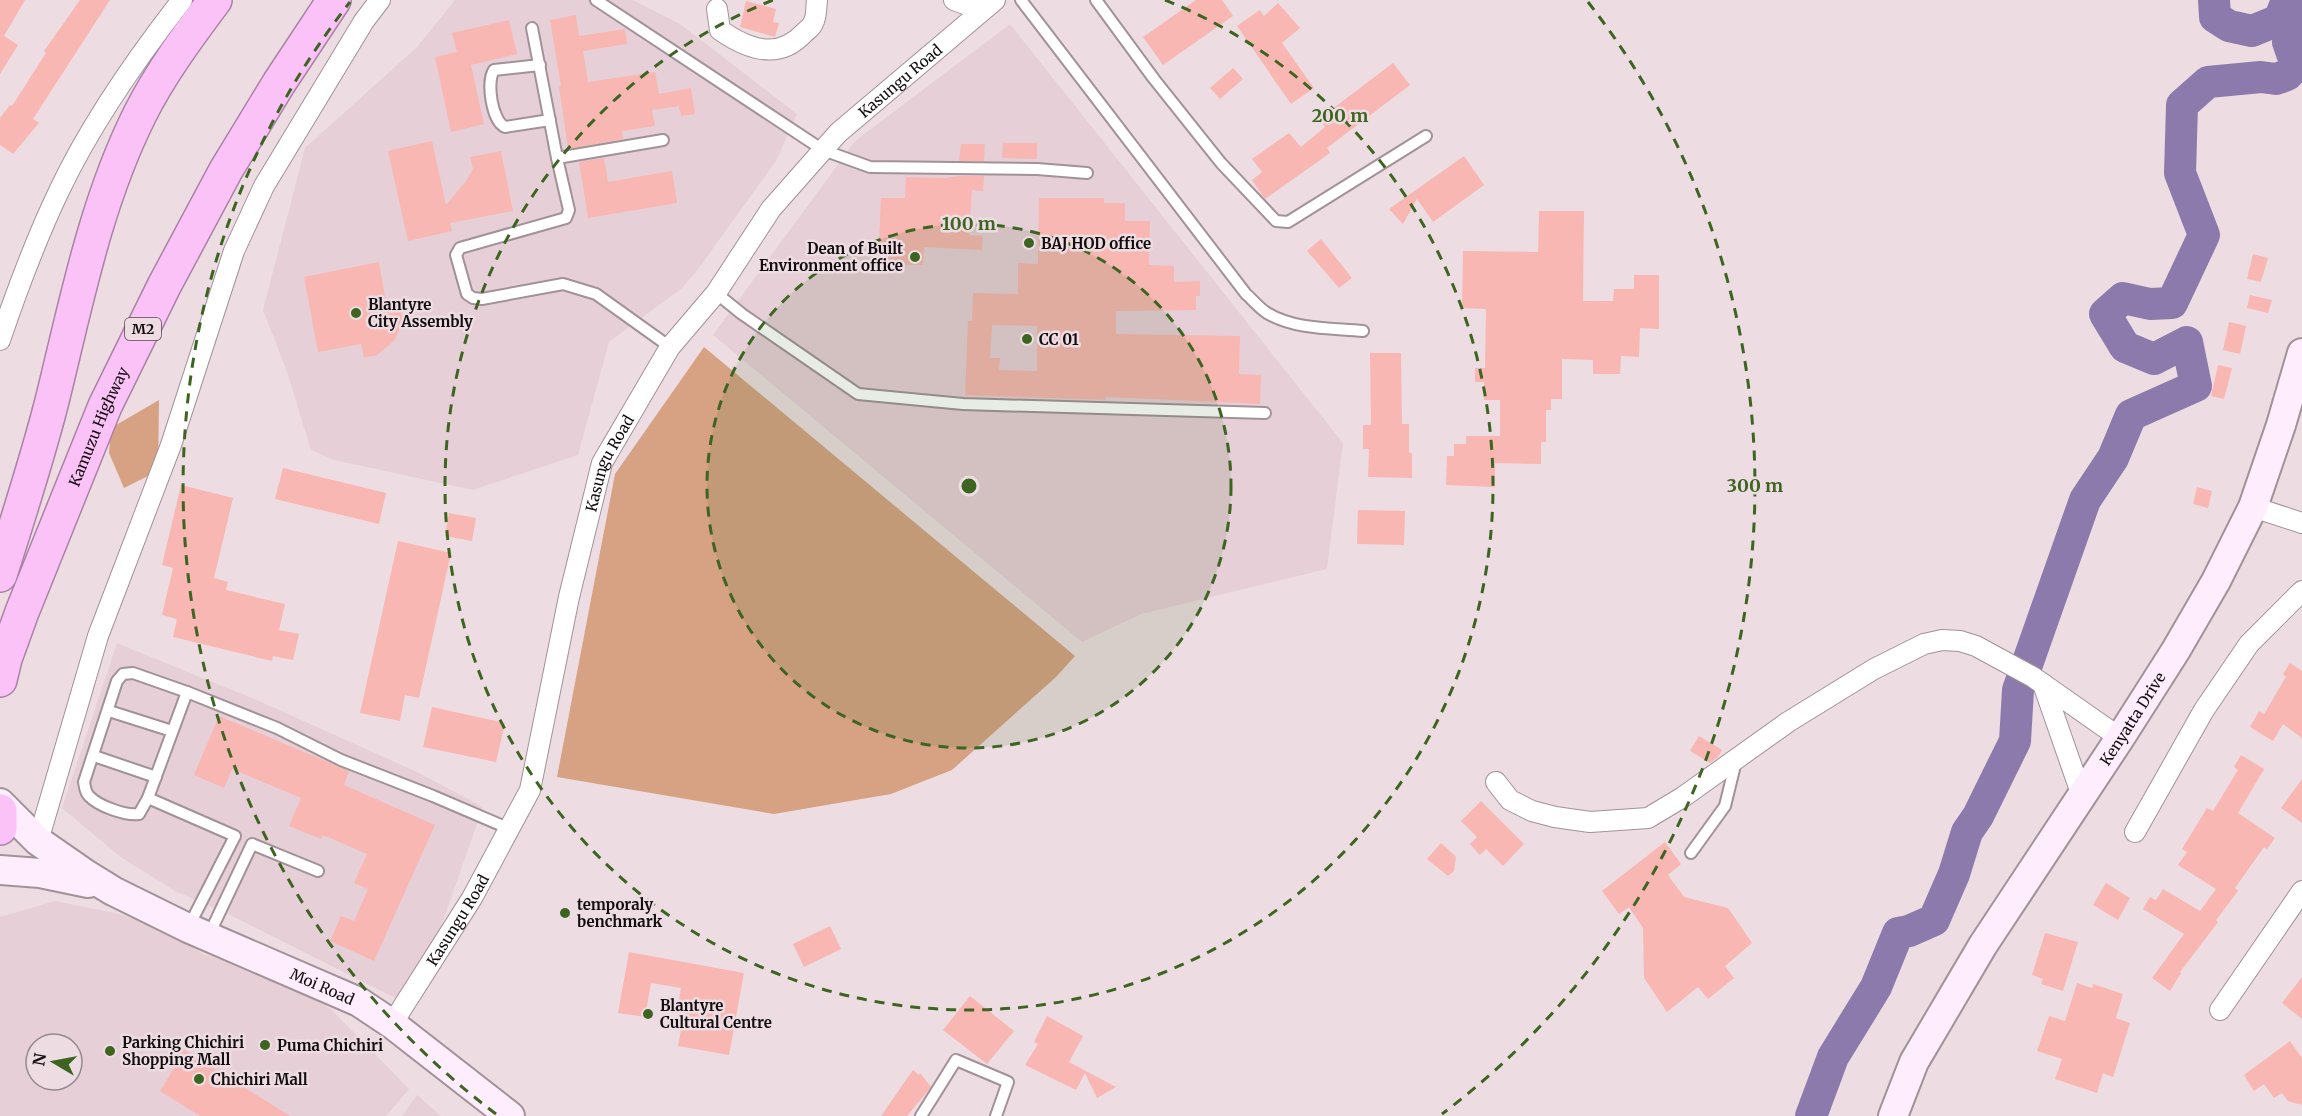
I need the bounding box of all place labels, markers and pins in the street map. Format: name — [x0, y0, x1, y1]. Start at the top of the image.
place label: BAJ HOD office — [1041, 234, 1151, 253]
marker: BAJ HOD office — [1022, 236, 1036, 250]
place label: Dean of Built Environment office — [759, 239, 903, 275]
marker: Dean of Built Environment office — [908, 250, 922, 264]
place label: Blantyre City Assembly — [368, 295, 473, 331]
marker: Blantyre City Assembly — [349, 306, 363, 320]
place label: CC 01 — [1039, 330, 1079, 349]
marker: CC 01 — [1020, 332, 1034, 346]
centre of rings — [959, 476, 979, 496]
place label: temporaly benchmark — [577, 895, 662, 931]
marker: temporaly benchmark — [558, 906, 572, 920]
place label: Blantyre Cultural Centre — [660, 996, 772, 1032]
marker: Blantyre Cultural Centre — [641, 1007, 655, 1021]
place label: Parking Chichiri Shopping Mall — [122, 1033, 244, 1069]
place label: Puma Chichiri — [277, 1036, 383, 1055]
marker: Puma Chichiri — [258, 1038, 272, 1052]
marker: Parking Chichiri Shopping Mall — [103, 1044, 117, 1058]
place label: Chichiri Mall — [211, 1070, 308, 1089]
marker: Chichiri Mall — [192, 1072, 206, 1086]

